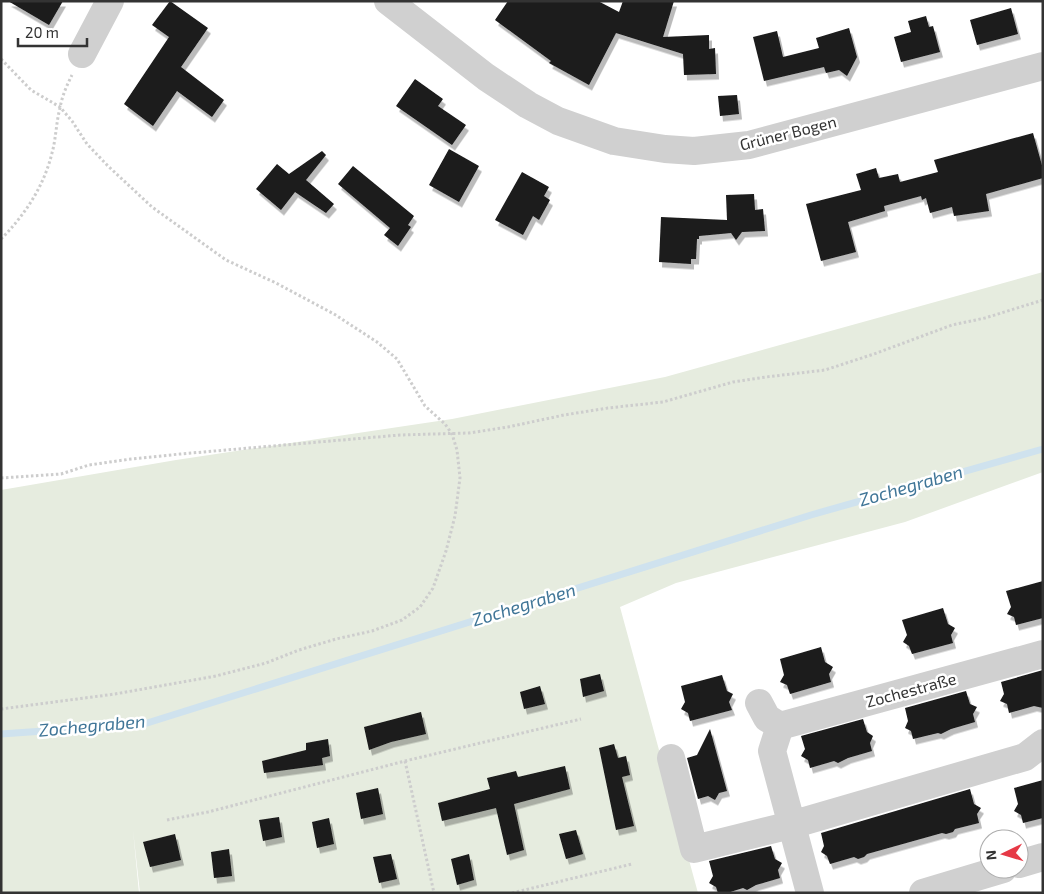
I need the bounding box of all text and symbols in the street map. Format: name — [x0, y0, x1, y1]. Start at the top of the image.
scale bar — [18, 15, 86, 47]
text: 20 m — [25, 23, 59, 41]
street label: Grüner Bogen — [738, 111, 838, 154]
water label: Zochegraben — [856, 460, 965, 510]
water label: Zochegraben — [469, 578, 578, 630]
street label: Zochestraße — [864, 668, 958, 711]
water label: Zochegraben — [38, 709, 146, 741]
north arrow — [979, 829, 1029, 879]
text: N — [982, 849, 999, 861]

